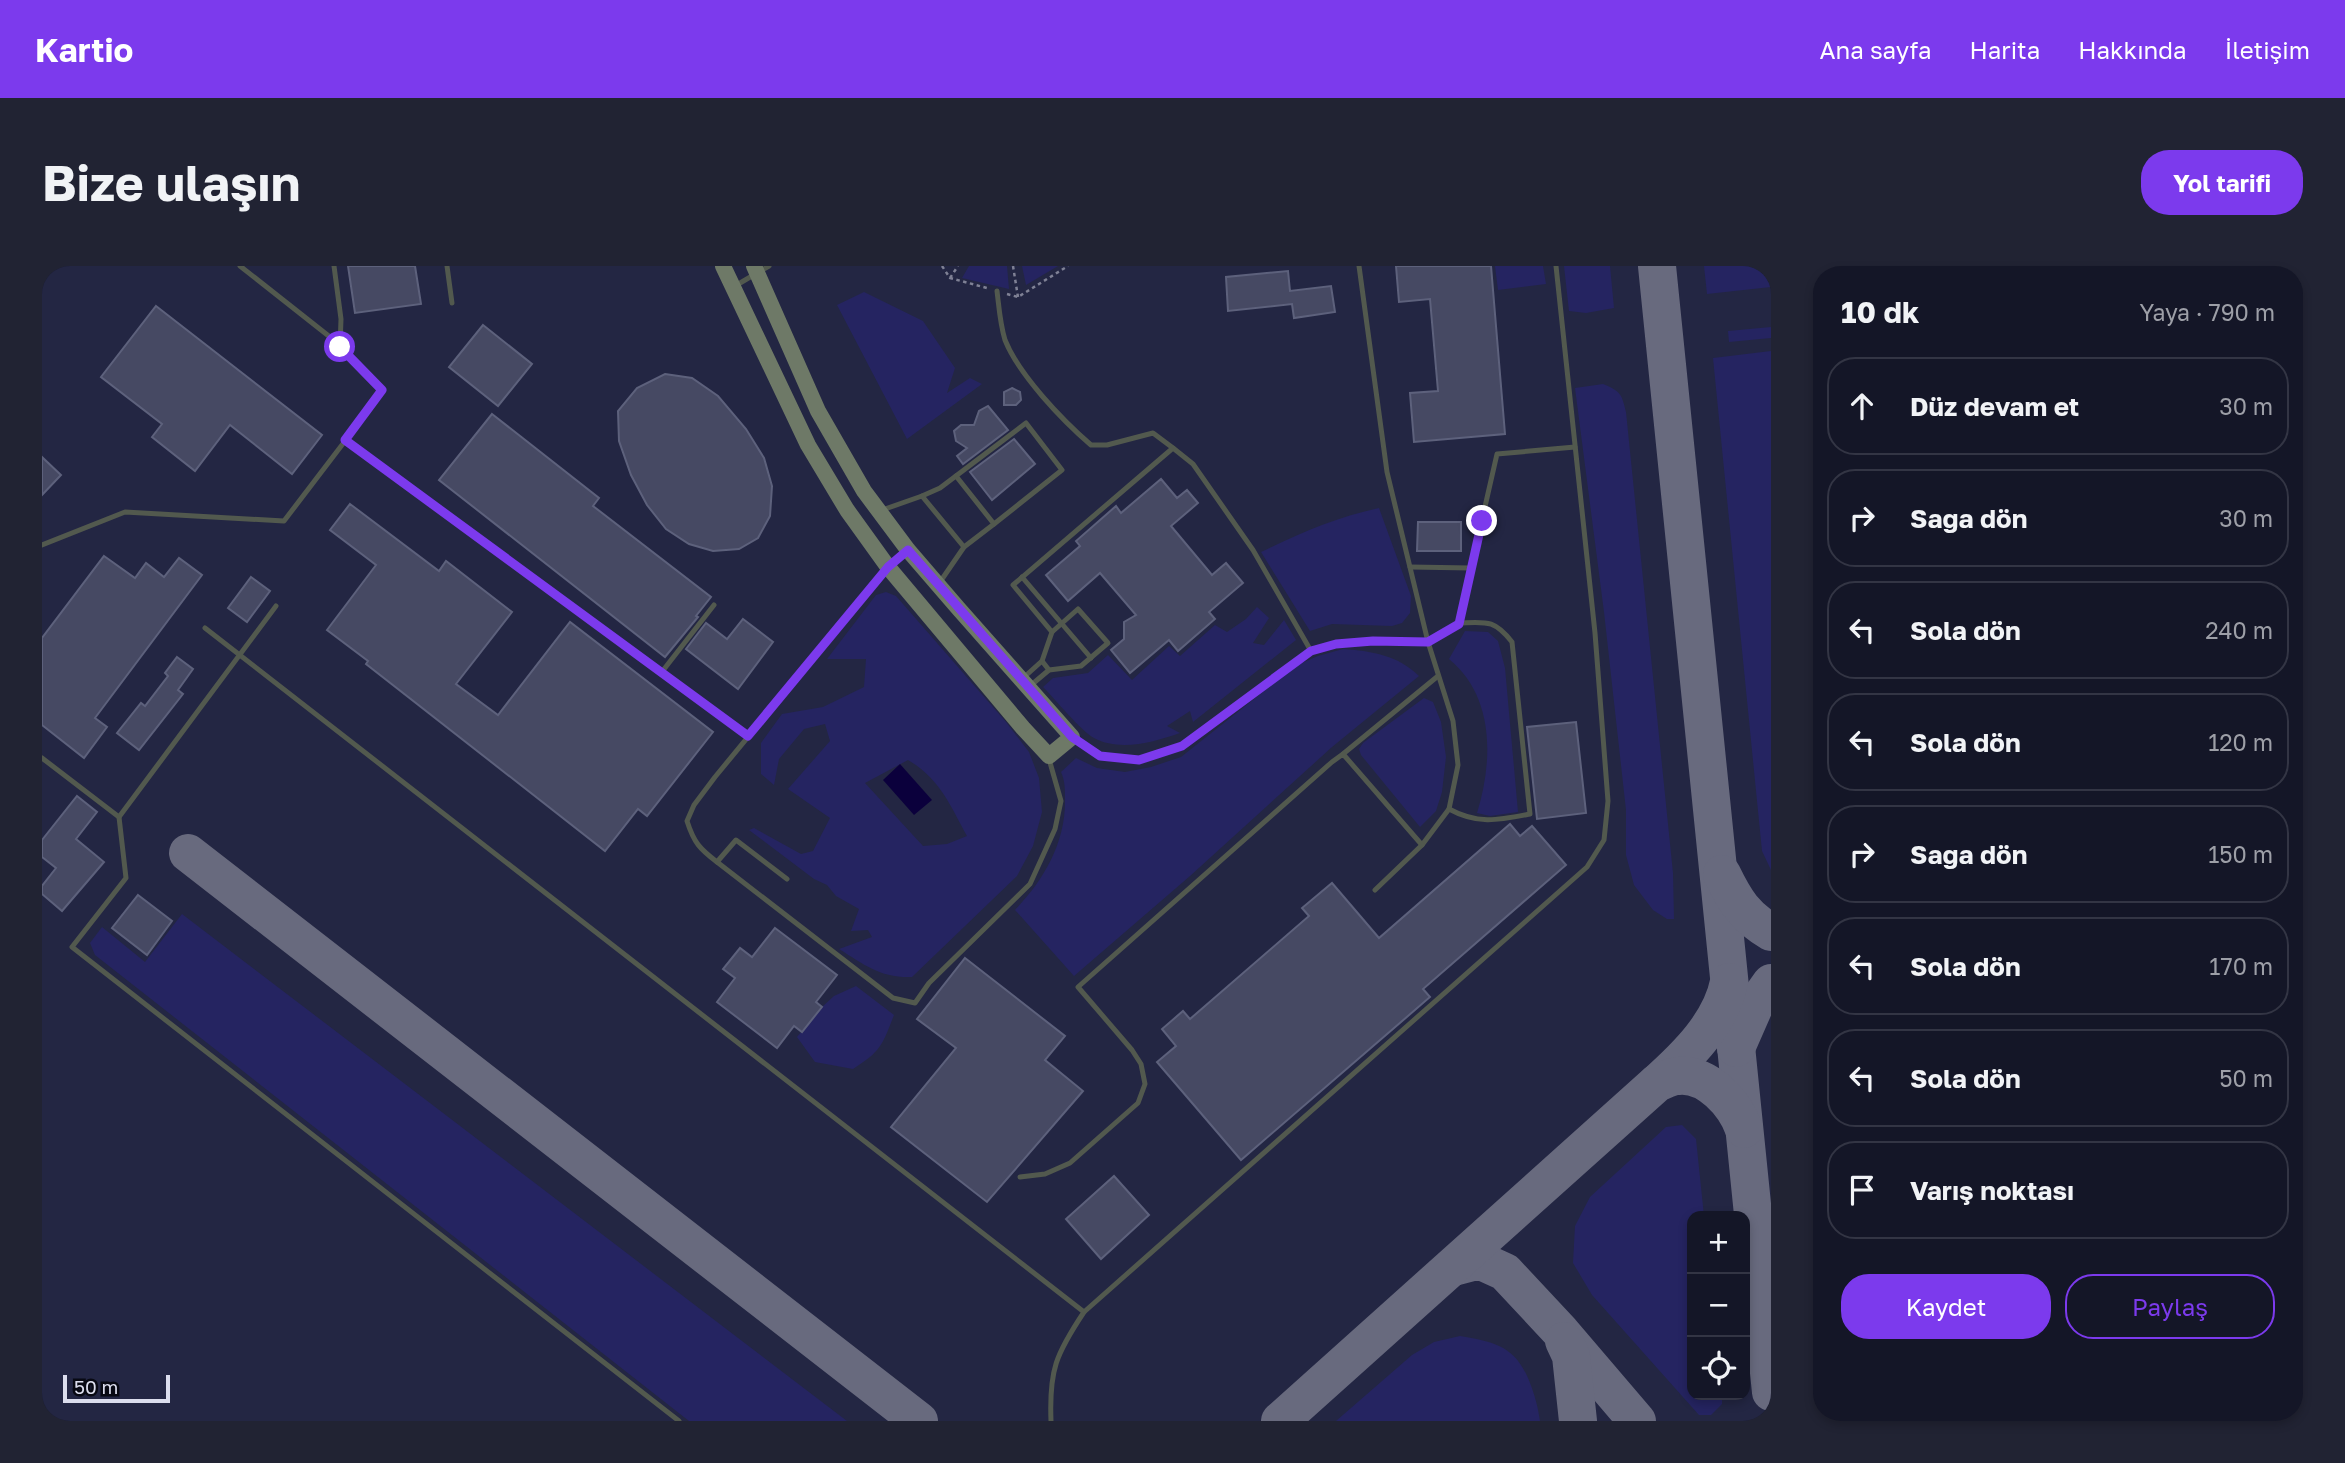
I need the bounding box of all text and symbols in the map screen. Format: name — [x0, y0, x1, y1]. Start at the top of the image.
text: Kartio — [35, 30, 133, 69]
text: Ana sayfa — [1820, 35, 1931, 64]
text: Harita — [1969, 35, 2040, 64]
text: Hakkında — [2078, 35, 2187, 64]
text: İletişim — [2225, 35, 2310, 64]
button: Yol tarifi — [2141, 150, 2303, 215]
text: Bize ulaşın — [42, 153, 300, 212]
text: 10 dk — [1841, 294, 1919, 330]
text: Yaya · 790 m — [2140, 298, 2275, 326]
route start — [324, 331, 355, 362]
icon: ahead — [1843, 387, 1881, 425]
text: Düz devam et — [1910, 391, 2079, 422]
text: 30 m — [2219, 392, 2273, 420]
icon: right — [1843, 499, 1881, 537]
text: Sağa dön — [1910, 503, 2027, 534]
text: 30 m — [2219, 504, 2273, 532]
route end — [1466, 505, 1497, 536]
icon: left — [1843, 611, 1881, 649]
text: Sola dön — [1910, 615, 2021, 646]
text: 240 m — [2205, 616, 2273, 644]
icon: left — [1843, 723, 1881, 761]
text: Sola dön — [1910, 727, 2021, 758]
text: 120 m — [2208, 728, 2273, 756]
icon: right — [1843, 835, 1881, 873]
text: Sağa dön — [1910, 839, 2027, 870]
text: 150 m — [2208, 840, 2273, 868]
icon: left — [1843, 947, 1881, 985]
text: Sola dön — [1910, 951, 2021, 982]
text: 170 m — [2209, 952, 2273, 980]
icon: left — [1843, 1059, 1881, 1097]
text: Sola dön — [1910, 1063, 2021, 1094]
text: 50 m — [2219, 1064, 2273, 1092]
icon: arrive — [1843, 1171, 1881, 1209]
text: Varış noktası — [1910, 1175, 2074, 1206]
map controls — [1687, 1211, 1750, 1400]
button: + — [1687, 1211, 1750, 1274]
button: − — [1687, 1274, 1750, 1337]
button: Kaydet — [1841, 1274, 2051, 1339]
button: Paylaş — [2065, 1274, 2275, 1339]
button: locate — [1687, 1337, 1750, 1400]
scale bar — [63, 1372, 170, 1404]
text: 50 m — [74, 1375, 118, 1398]

